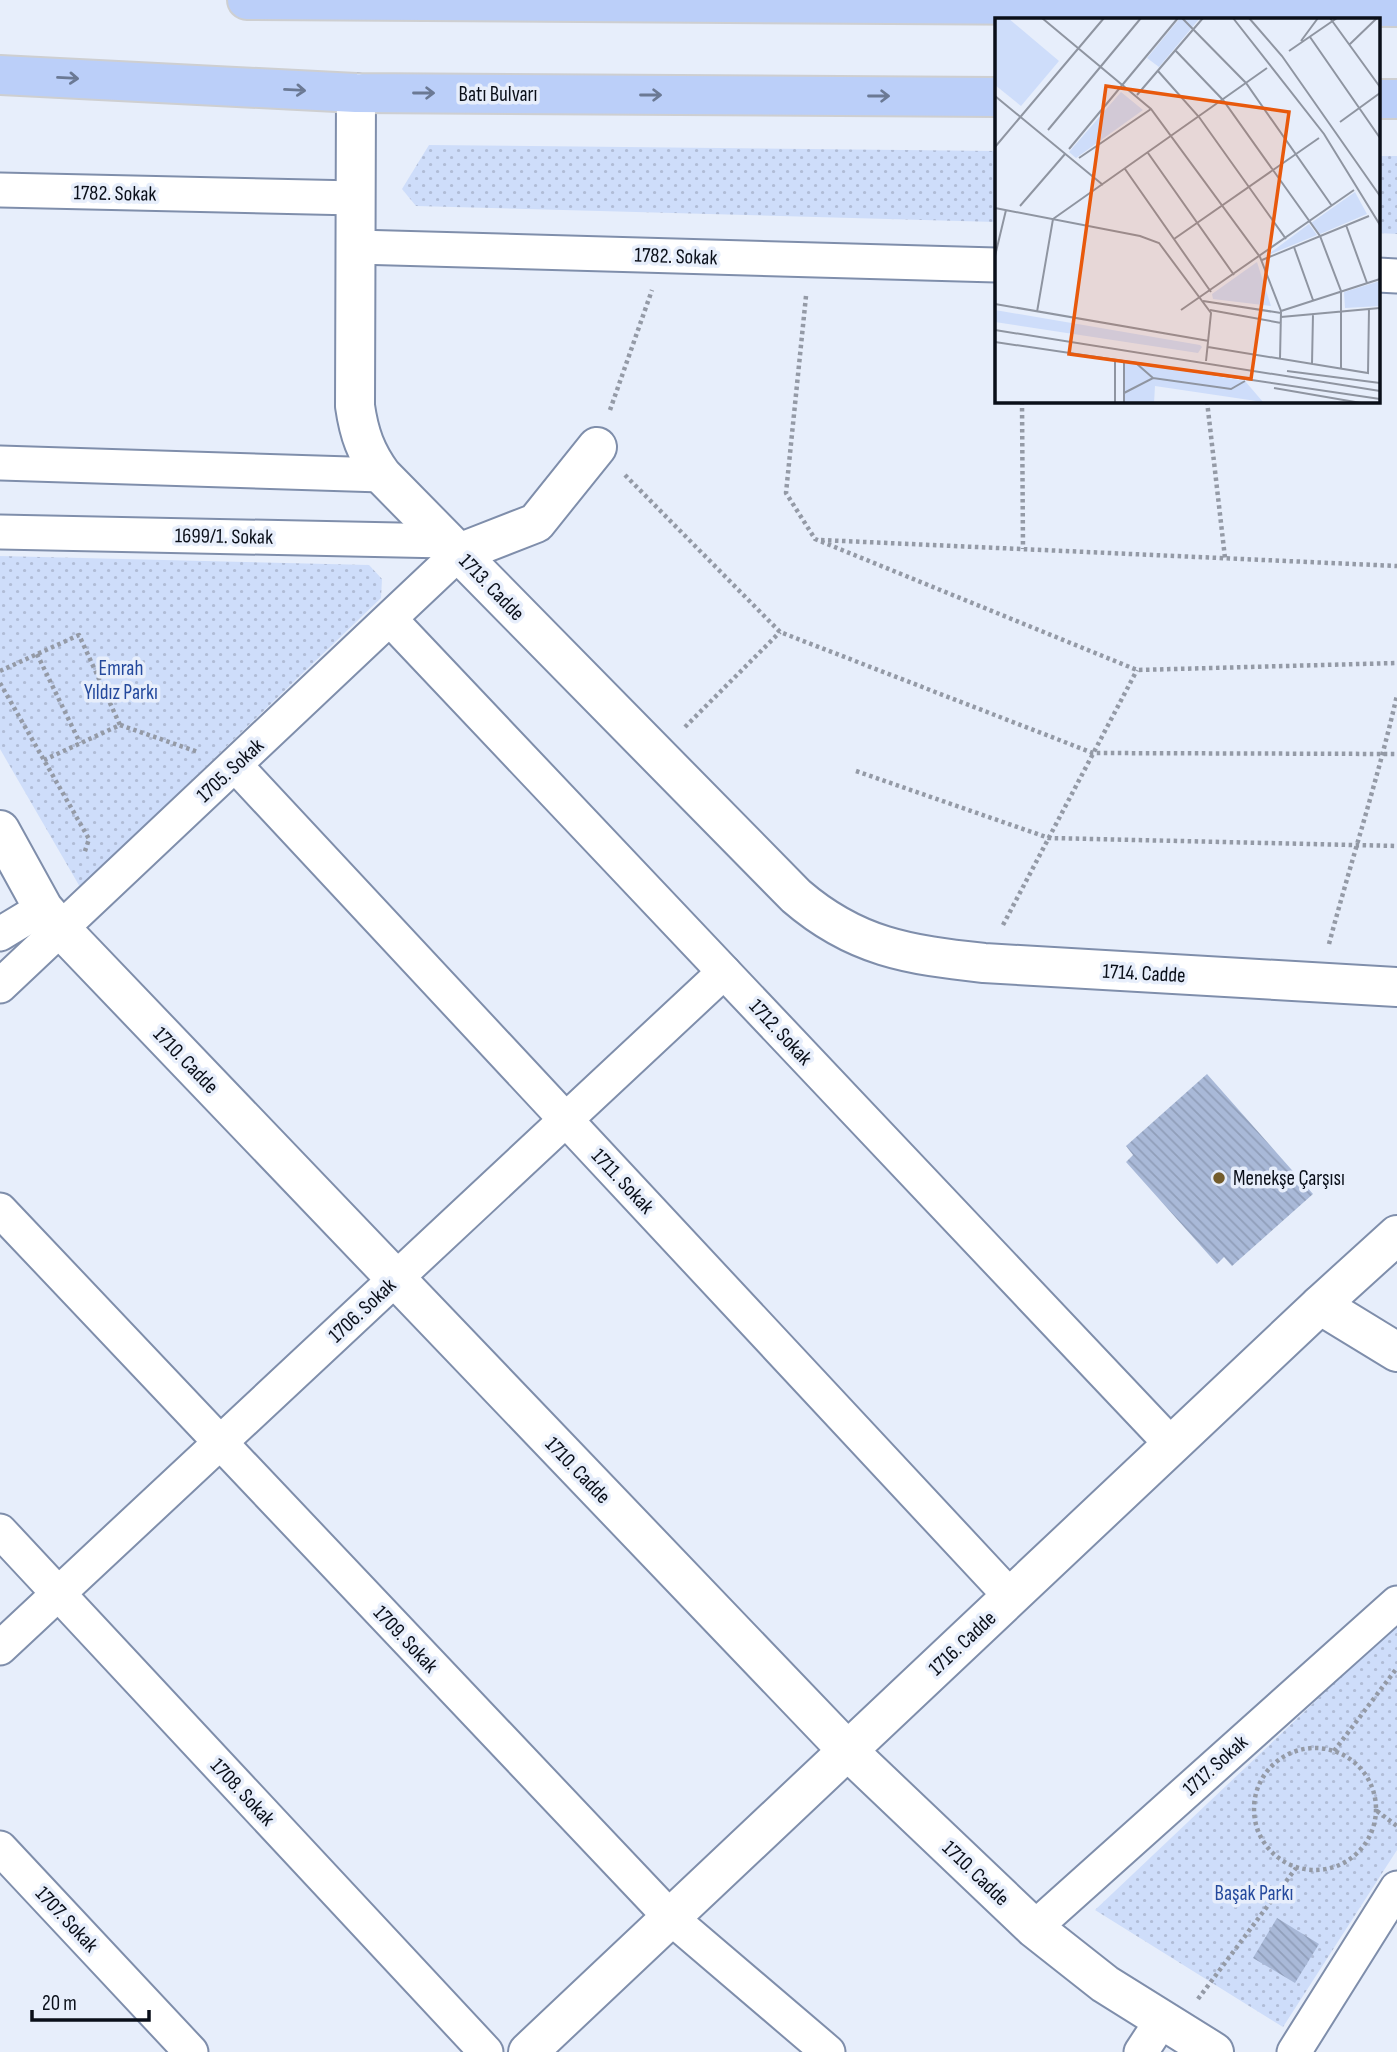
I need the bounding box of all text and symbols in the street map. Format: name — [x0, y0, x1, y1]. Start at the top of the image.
inset map — [995, 18, 1380, 402]
one-way arrow — [56, 72, 79, 85]
street label: Batı Bulvarı — [458, 82, 538, 107]
one-way arrow — [284, 83, 307, 96]
one-way arrow — [412, 86, 435, 100]
one-way arrow — [640, 88, 663, 102]
one-way arrow — [867, 89, 890, 103]
street label: 1782. Sokak — [73, 180, 157, 207]
street label: 1782. Sokak — [634, 243, 718, 270]
street label: 1699/1. Sokak — [175, 523, 273, 550]
street label: 1713. Cadde — [454, 549, 529, 626]
park label: Emrah Yıldız Parkı — [84, 656, 158, 705]
street label: 1705. Sokak — [192, 733, 269, 808]
street label: 1714. Cadde — [1102, 959, 1186, 988]
street label: 1712. Sokak — [744, 994, 817, 1071]
street label: 1710. Cadde — [148, 1022, 223, 1099]
street label: 1711. Sokak — [586, 1143, 659, 1219]
place label: Menekşe Çarşısı — [1233, 1166, 1345, 1191]
marker: Menekşe Çarşısı — [1211, 1170, 1227, 1186]
street label: 1706. Sokak — [324, 1273, 401, 1348]
street label: 1710. Cadde — [540, 1432, 615, 1509]
street label: 1709. Sokak — [368, 1600, 443, 1678]
street label: 1716. Cadde — [923, 1606, 1001, 1681]
street label: 1717. Sokak — [1178, 1730, 1253, 1801]
street label: 1708. Sokak — [205, 1753, 280, 1831]
street label: 1710. Cadde — [937, 1836, 1014, 1911]
street label: 1707. Sokak — [30, 1881, 103, 1957]
park label: Başak Parkı — [1214, 1881, 1294, 1906]
scale bar — [32, 1979, 149, 2023]
text: 20 m — [42, 1991, 77, 2016]

